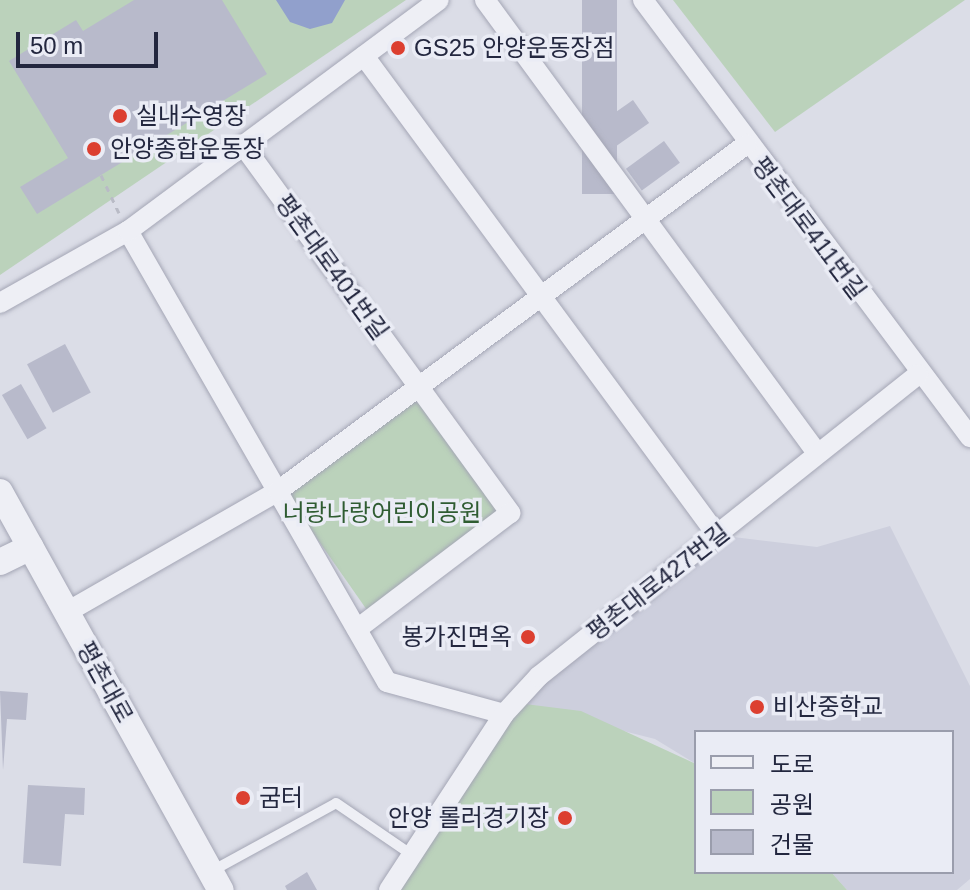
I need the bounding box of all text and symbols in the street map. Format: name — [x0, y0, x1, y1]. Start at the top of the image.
scale bar — [20, 16, 162, 66]
text: 50 m — [30, 32, 83, 59]
place label: GS25 안양운동장점 — [414, 34, 615, 62]
marker: GS25 안양운동장점 — [389, 39, 407, 57]
place label: 실내수영장 — [136, 102, 246, 130]
marker: 실내수영장 — [111, 107, 129, 125]
place label: 안양종합운동장 — [110, 135, 265, 163]
marker: 안양종합운동장 — [85, 140, 103, 158]
street label: 평촌대로411번길 — [746, 151, 872, 305]
street label: 평촌대로401번길 — [270, 189, 394, 345]
park label: 너랑나랑어린이공원 — [283, 499, 481, 527]
street label: 평촌대로427번길 — [581, 518, 735, 646]
place label: 봉가진면옥 — [402, 623, 512, 651]
marker: 봉가진면옥 — [519, 628, 537, 646]
street label: 평촌대로 — [71, 636, 139, 728]
place label: 비산중학교 — [773, 693, 883, 721]
marker: 비산중학교 — [748, 698, 766, 716]
legend — [694, 730, 954, 874]
text: 도로 — [770, 751, 814, 778]
place label: 굼터 — [259, 784, 303, 812]
marker: 굼터 — [234, 789, 252, 807]
text: 공원 — [770, 791, 814, 818]
place label: 안양 롤러경기장 — [388, 804, 549, 832]
marker: 안양 롤러경기장 — [556, 809, 574, 827]
text: 건물 — [770, 831, 814, 858]

